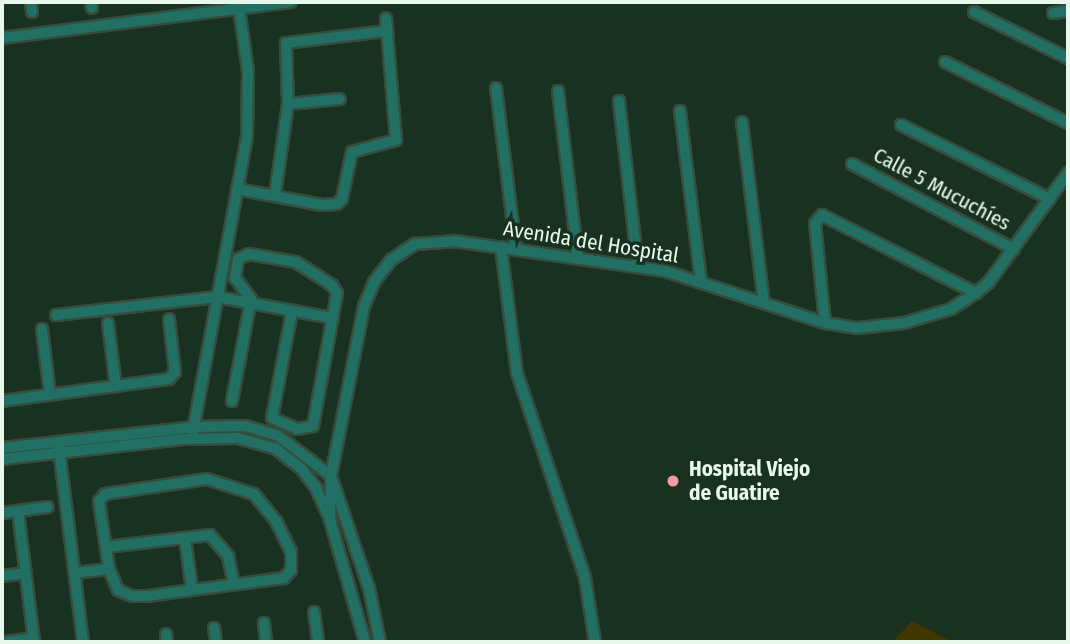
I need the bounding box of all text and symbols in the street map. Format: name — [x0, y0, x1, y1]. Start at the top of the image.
street label: Calle 5 Mucuchíes — [869, 142, 1015, 236]
street label: Avenida del Hospital — [502, 216, 680, 268]
place label: Hospital Viejo de Guatire — [689, 456, 810, 506]
marker: Hospital Viejo de Guatire — [663, 471, 683, 491]

